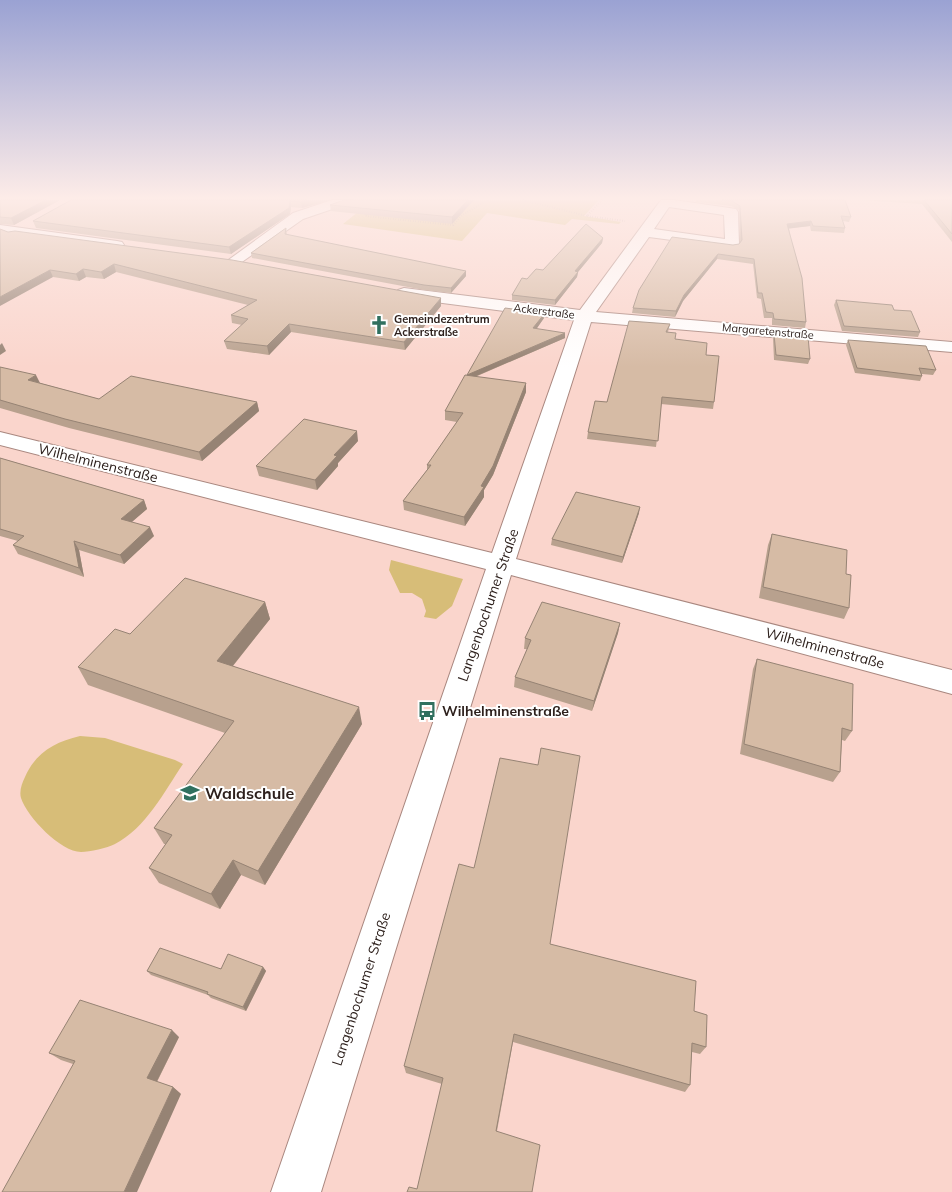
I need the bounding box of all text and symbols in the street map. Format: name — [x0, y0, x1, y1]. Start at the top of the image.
street label: Ackerstraße — [513, 300, 575, 322]
place label: Gemeindezentrum Ackerstraße — [394, 312, 490, 339]
church icon: Gemeindezentrum Ackerstraße — [368, 314, 390, 336]
street label: Margaretenstraße — [722, 320, 814, 342]
street label: Wilhelminenstraße — [36, 439, 160, 487]
street label: Langenbochumer Straße — [453, 526, 523, 684]
street label: Wilhelminenstraße — [763, 623, 887, 673]
bus stop icon: Wilhelminenstraße — [416, 700, 438, 722]
place label: Wilhelminenstraße — [442, 702, 569, 720]
school or university icon: Waldschule — [179, 782, 201, 804]
place label: Waldschule — [205, 783, 294, 803]
street label: Langenbochumer Straße — [328, 910, 394, 1068]

